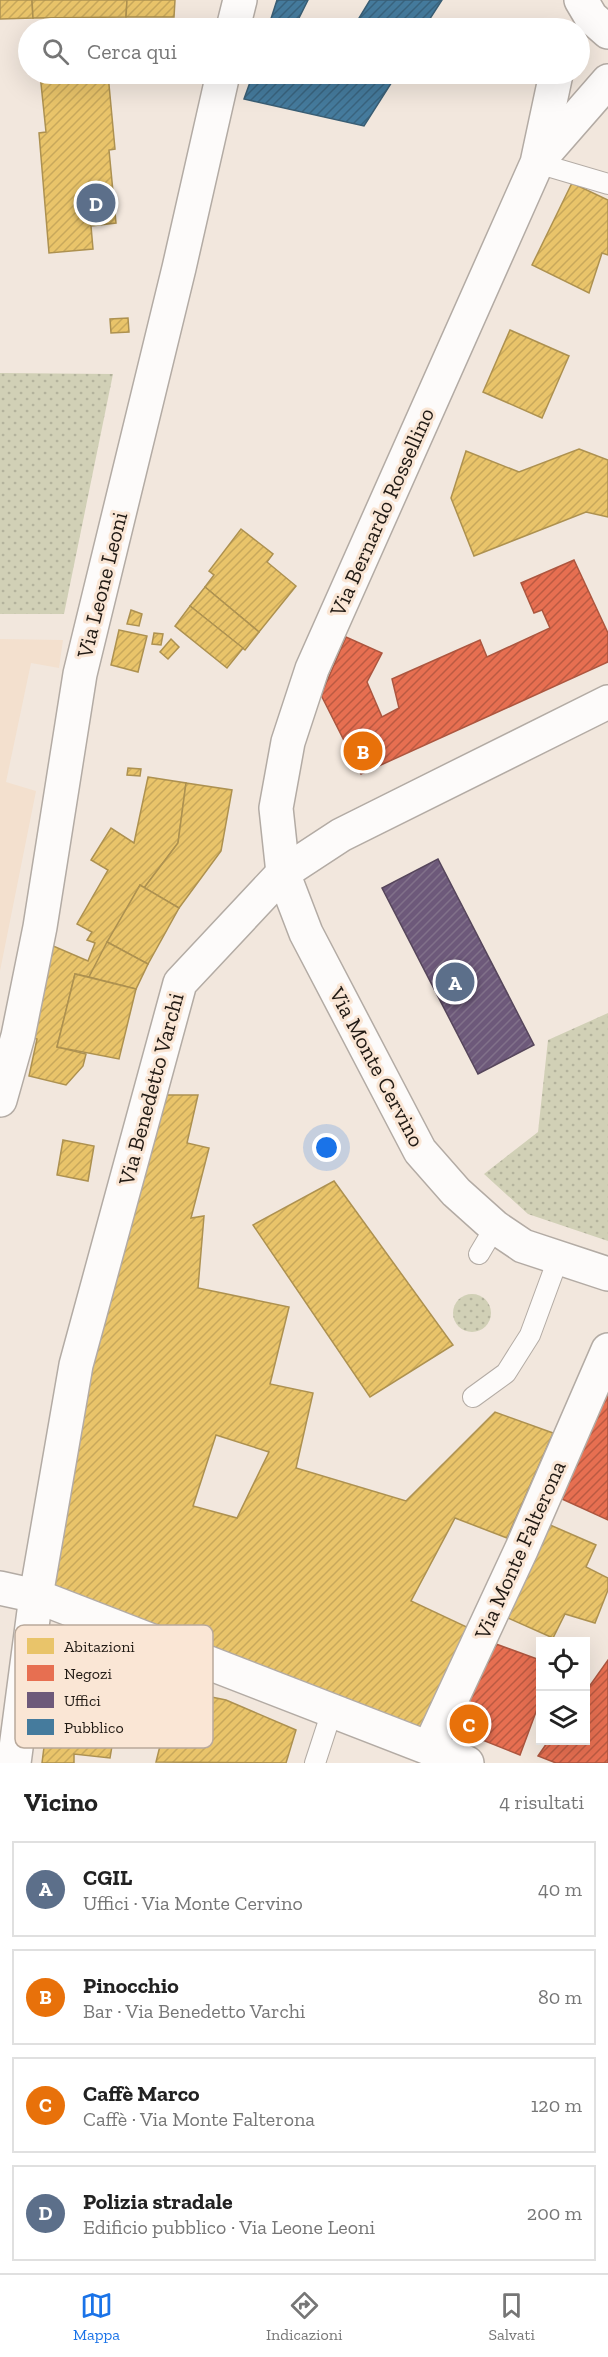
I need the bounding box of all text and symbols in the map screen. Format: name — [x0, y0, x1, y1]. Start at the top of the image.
search box — [18, 18, 590, 84]
icon: search — [39, 35, 72, 68]
text: Cerca qui — [87, 38, 177, 65]
pin: D — [76, 180, 116, 226]
street label: Via Bernardo Rossellino — [323, 404, 440, 621]
street label: Via Leone Leoni — [71, 509, 133, 662]
pin: B — [344, 728, 382, 774]
pin: A — [436, 960, 474, 1004]
street label: Via Monte Cervino — [323, 982, 430, 1151]
street label: Via Benedetto Varchi — [112, 990, 190, 1189]
your location — [312, 1133, 341, 1162]
street label: Via Monte Falterona — [468, 1456, 572, 1644]
legend — [15, 1625, 213, 1748]
text: Abitazioni — [64, 1637, 135, 1656]
map controls — [536, 1637, 590, 1745]
button: locate — [536, 1637, 590, 1691]
text: Negozi — [64, 1664, 112, 1683]
text: Uffici — [64, 1691, 101, 1710]
button: layers — [536, 1691, 590, 1745]
pin: C — [450, 1702, 488, 1746]
text: Pubblico — [64, 1718, 124, 1737]
text: Vicino — [24, 1786, 98, 1818]
text: 4 risultati — [499, 1790, 584, 1814]
text: CGIL — [83, 1864, 132, 1891]
text: A — [39, 1877, 52, 1901]
text: 40 m — [538, 1877, 582, 1901]
text: Uffici · Via Monte Cervino — [83, 1891, 303, 1915]
text: Pinocchio — [83, 1972, 179, 1999]
text: B — [39, 1985, 52, 2009]
text: 80 m — [538, 1985, 582, 2009]
text: Bar · Via Benedetto Varchi — [83, 1999, 305, 2023]
text: Caffè Marco — [83, 2080, 200, 2107]
text: C — [39, 2093, 52, 2117]
text: 120 m — [531, 2093, 582, 2117]
text: Caffè · Via Monte Falterona — [83, 2107, 315, 2131]
text: Polizia stradale — [83, 2188, 233, 2215]
text: D — [39, 2201, 52, 2225]
text: 200 m — [527, 2201, 582, 2225]
text: Edificio pubblico · Via Leone Leoni — [83, 2215, 375, 2239]
tab: Mappa — [73, 2289, 120, 2344]
tab: Indicazioni — [266, 2289, 342, 2344]
tab: Salvati — [488, 2289, 535, 2344]

